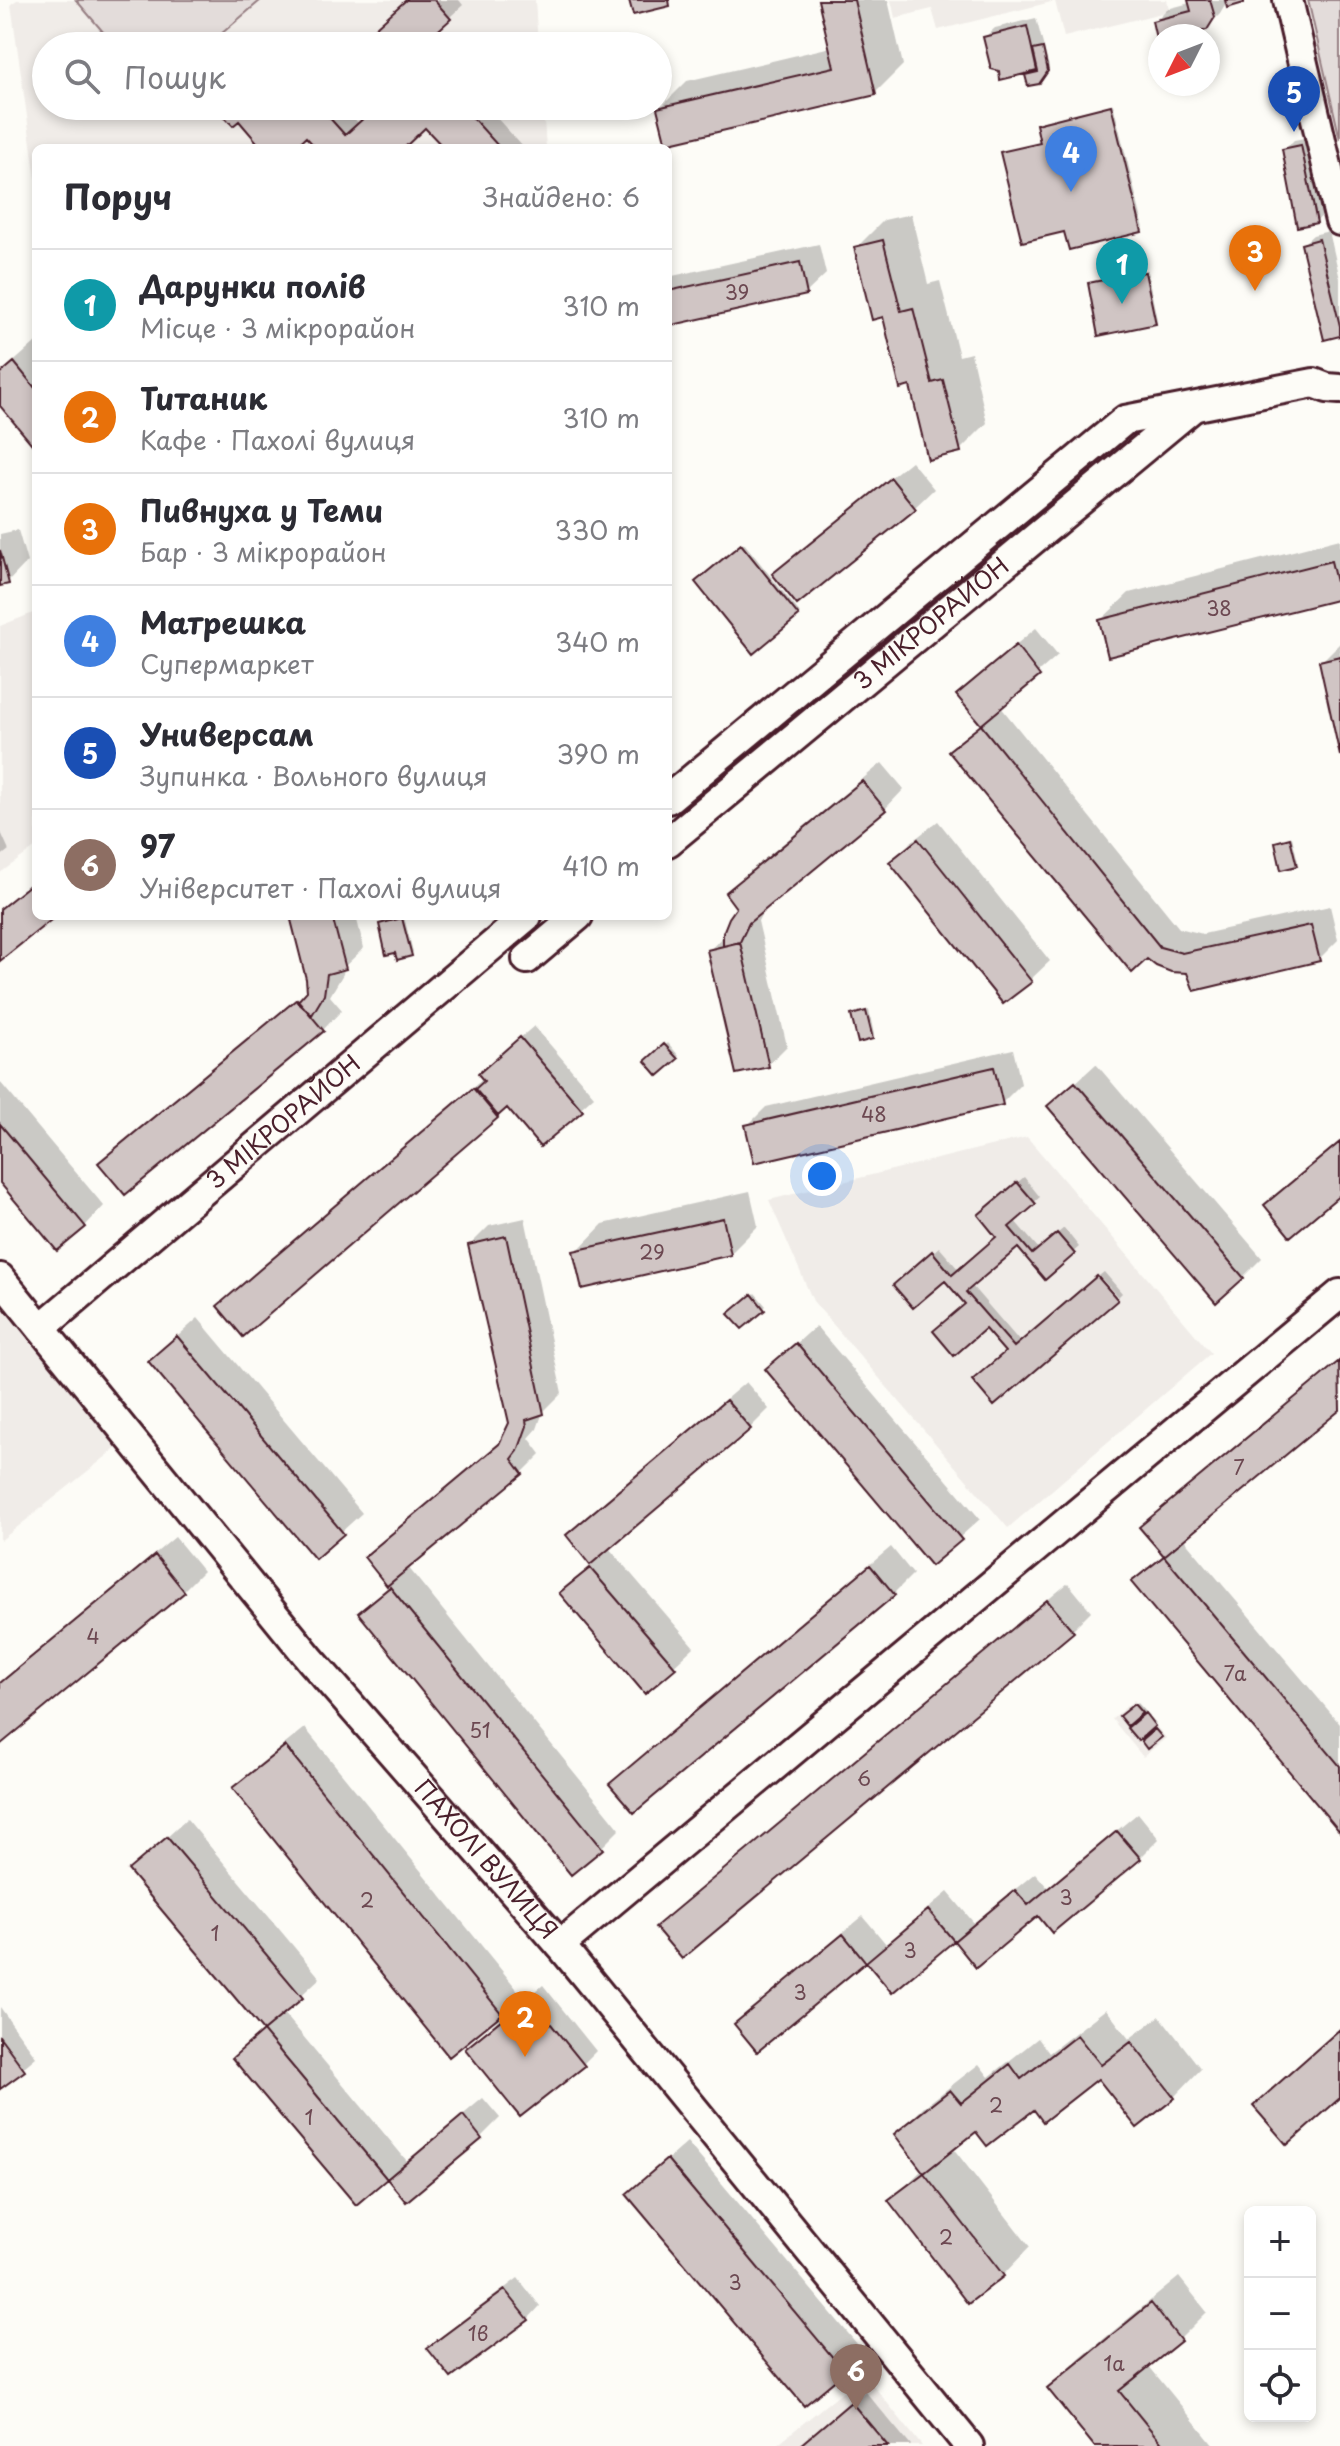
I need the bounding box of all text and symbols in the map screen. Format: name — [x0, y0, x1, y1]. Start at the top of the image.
north arrow — [1148, 24, 1220, 96]
search box — [32, 32, 672, 120]
icon: search — [60, 54, 104, 98]
text: Пошук — [124, 54, 226, 99]
pin: 5 — [1268, 66, 1320, 132]
pin: 4 — [1045, 126, 1097, 192]
text: Поруч — [64, 170, 172, 222]
text: Знайдено: 6 — [483, 177, 640, 216]
pin: 3 — [1229, 225, 1281, 291]
pin: 1 — [1096, 238, 1148, 304]
text: Дарунки полів — [140, 263, 366, 308]
house number: 39 — [725, 277, 749, 307]
text: 1 — [84, 286, 96, 325]
text: 310 m — [562, 286, 640, 325]
text: Місце · 3 мікрорайон — [140, 308, 416, 347]
text: Титаник — [140, 375, 267, 420]
text: 2 — [81, 398, 99, 437]
text: 310 m — [562, 398, 640, 437]
text: Кафе · Пахолі вулиця — [140, 420, 415, 459]
text: Пивнуха у Теми — [140, 487, 383, 532]
text: 3 — [81, 510, 99, 549]
text: 330 m — [555, 510, 640, 549]
text: Бар · 3 мікрорайон — [140, 532, 387, 571]
street label: 3 МІКРОРАЙОН — [845, 547, 1016, 698]
house number: 38 — [1206, 593, 1232, 623]
text: Матрешка — [140, 599, 306, 644]
text: 4 — [81, 622, 99, 661]
text: 340 m — [555, 622, 640, 661]
text: Супермаркет — [140, 644, 314, 683]
text: Универсам — [140, 711, 314, 756]
text: 5 — [82, 734, 98, 773]
text: 390 m — [556, 734, 640, 773]
text: Зупинка · Вольного вулиця — [140, 756, 487, 795]
text: 97 — [140, 823, 175, 868]
text: 6 — [81, 846, 99, 885]
text: 410 m — [562, 846, 640, 885]
text: Університет · Пахолі вулиця — [140, 868, 502, 907]
street label: 3 МІКРОРАЙОН — [197, 1045, 367, 1197]
house number: 48 — [861, 1099, 887, 1129]
your location — [802, 1156, 842, 1196]
house number: 29 — [639, 1237, 665, 1267]
house number: 7 — [1233, 1452, 1245, 1482]
house number: 4 — [86, 1621, 100, 1651]
house number: 7а — [1224, 1658, 1247, 1688]
house number: 51 — [469, 1715, 491, 1745]
house number: 6 — [857, 1763, 871, 1793]
street label: ПАХОЛІ ВУЛИЦЯ — [407, 1771, 567, 1946]
house number: 3 — [1059, 1882, 1073, 1912]
house number: 2 — [360, 1885, 374, 1915]
house number: 1 — [211, 1918, 219, 1948]
house number: 3 — [903, 1935, 917, 1965]
house number: 3 — [793, 1977, 807, 2007]
pin: 2 — [499, 1991, 551, 2057]
house number: 2 — [989, 2090, 1003, 2120]
house number: 1 — [305, 2102, 313, 2132]
map controls — [1244, 2206, 1316, 2422]
button: + — [1244, 2206, 1316, 2278]
house number: 2 — [939, 2222, 953, 2252]
house number: 3 — [728, 2267, 742, 2297]
button: − — [1244, 2278, 1316, 2350]
house number: 1в — [468, 2318, 488, 2348]
pin: 6 — [830, 2344, 882, 2410]
house number: 1а — [1103, 2348, 1125, 2378]
button: locate — [1244, 2350, 1316, 2422]

